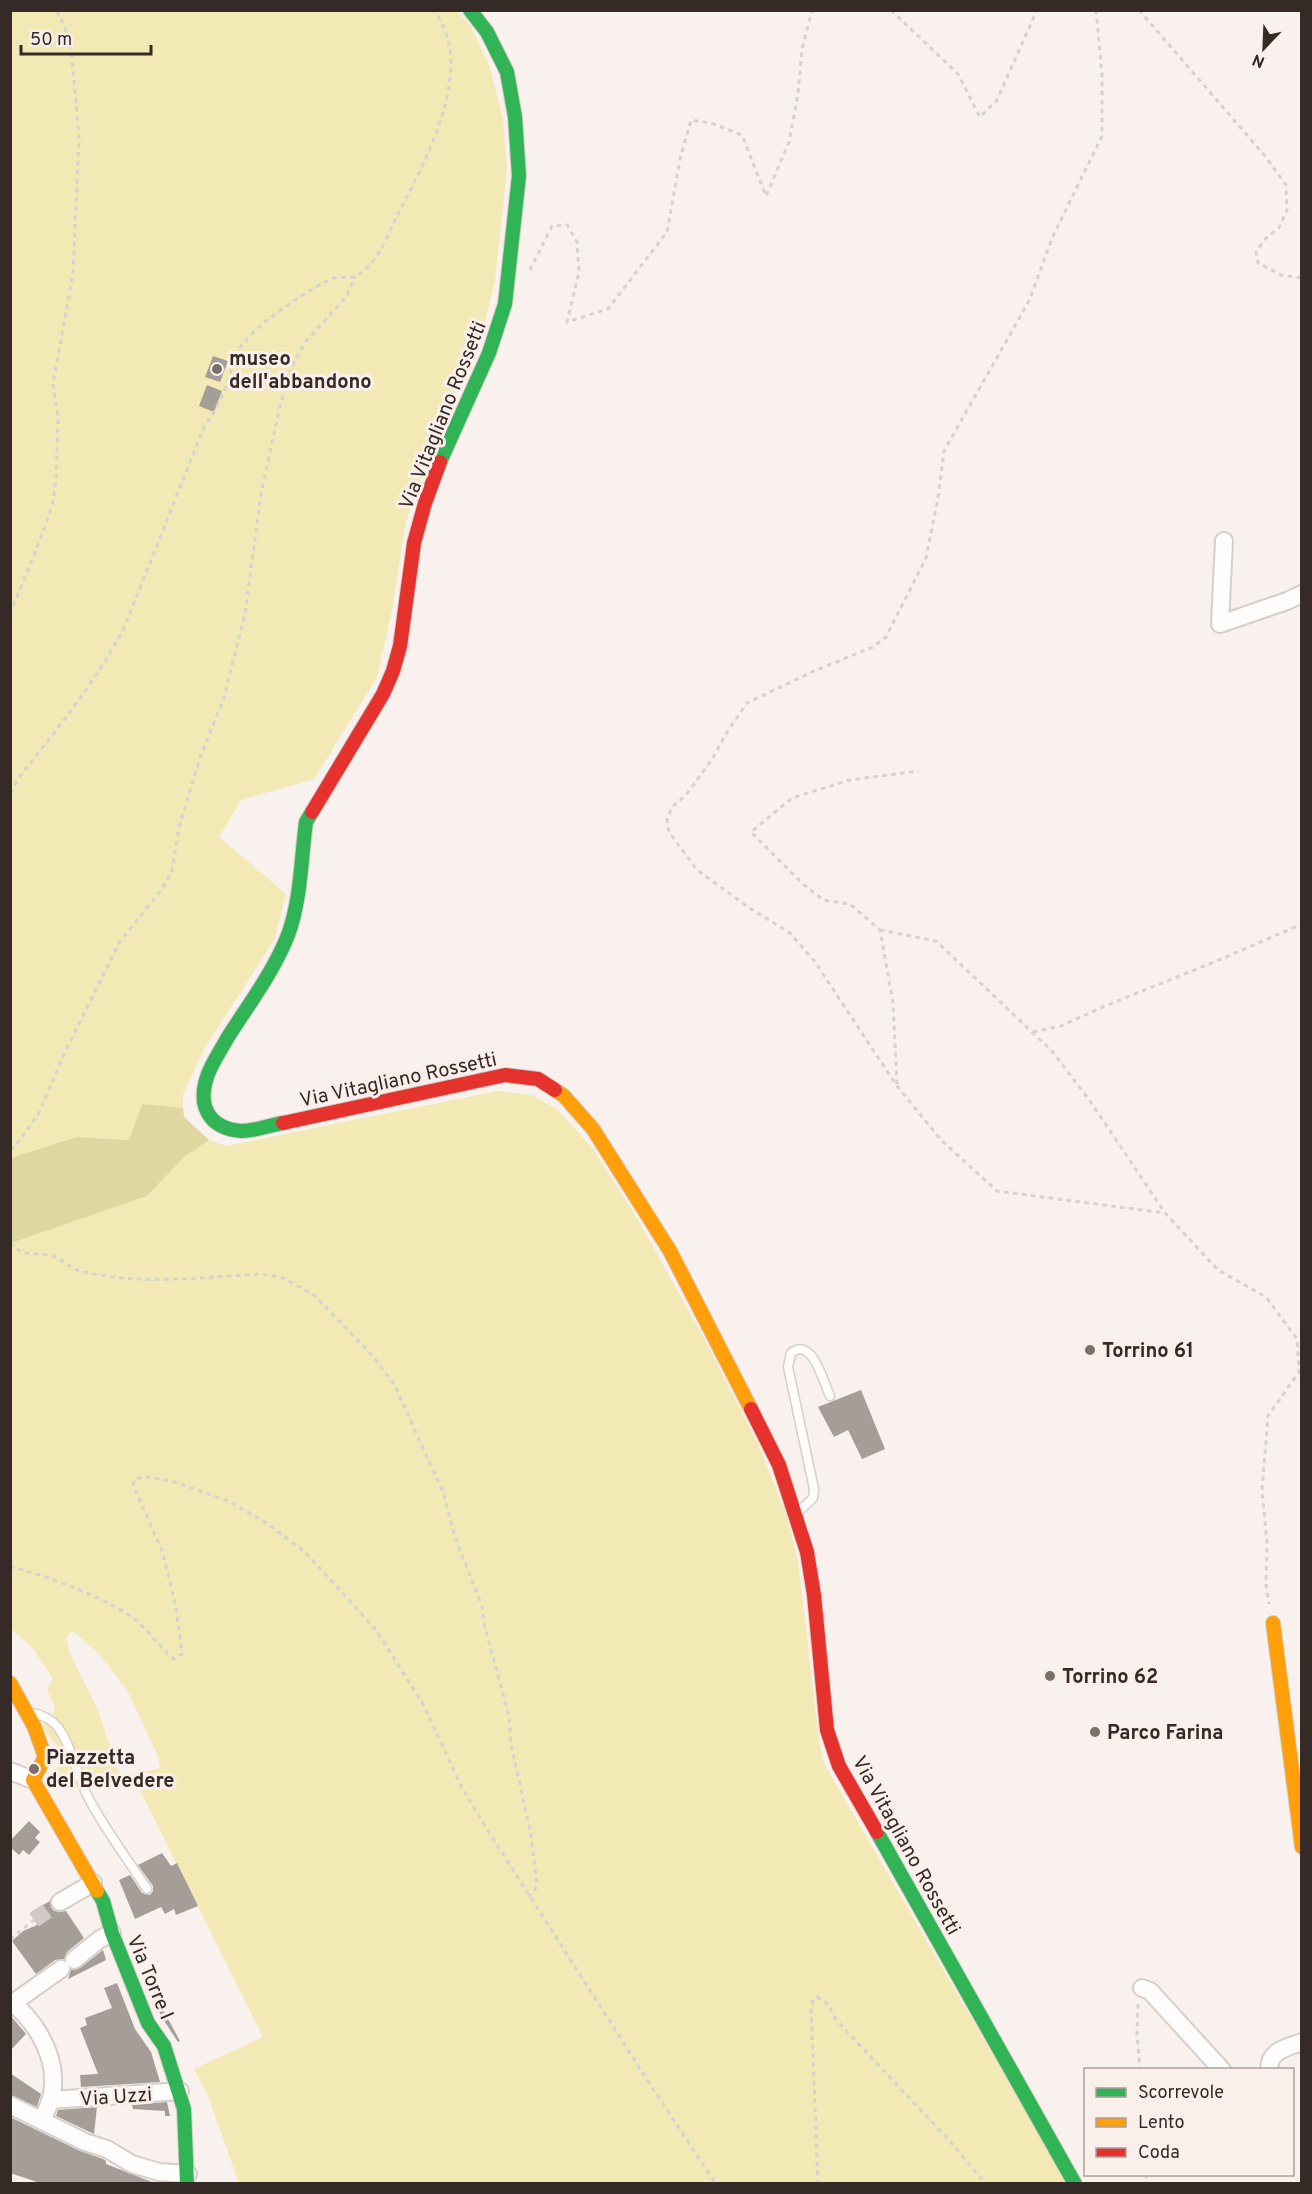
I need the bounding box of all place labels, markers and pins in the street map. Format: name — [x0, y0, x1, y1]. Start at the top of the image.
place label: museo dell'abbandono — [229, 347, 372, 396]
marker: museo dell'abbandono — [210, 362, 224, 376]
place label: Torrino 61 — [1102, 1339, 1194, 1365]
marker: Torrino 61 — [1083, 1343, 1097, 1357]
place label: Torrino 62 — [1062, 1665, 1158, 1691]
marker: Torrino 62 — [1043, 1669, 1057, 1683]
place label: Parco Farina — [1107, 1721, 1223, 1747]
marker: Parco Farina — [1088, 1725, 1102, 1739]
place label: Piazzetta del Belvedere — [46, 1746, 175, 1795]
marker: Piazzetta del Belvedere — [27, 1762, 41, 1776]

